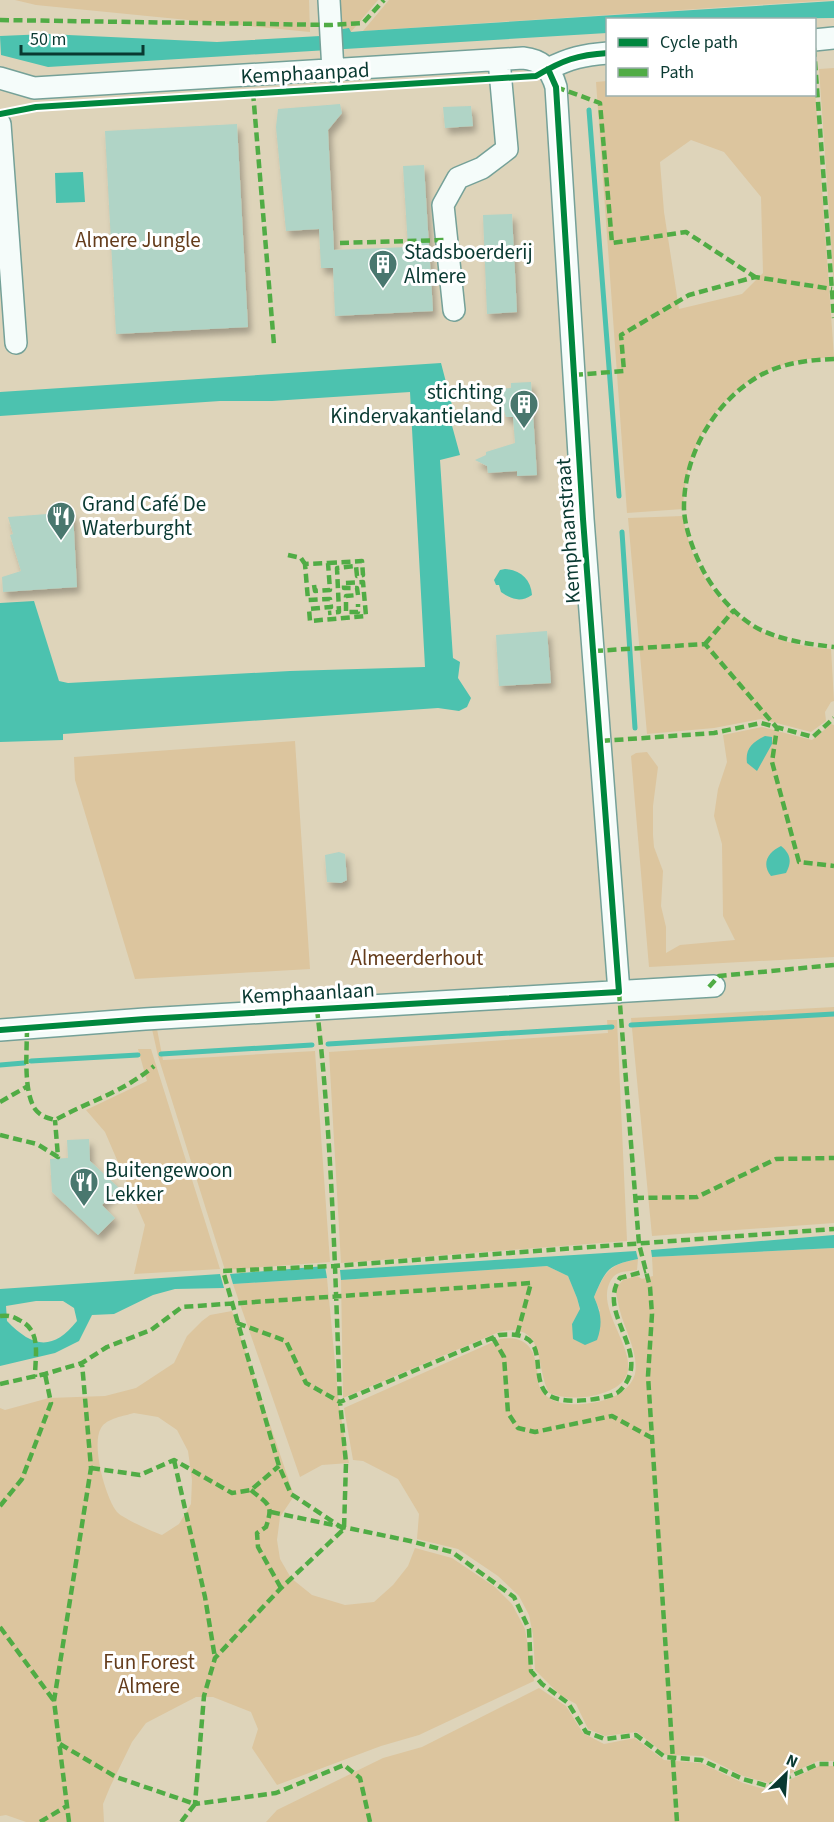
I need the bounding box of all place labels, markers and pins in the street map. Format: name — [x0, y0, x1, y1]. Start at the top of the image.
place label: Stadsboerderij Almere — [404, 237, 533, 291]
building icon: Stadsboerderij Almere — [367, 248, 399, 290]
place label: stichting Kindervakantieland — [330, 377, 503, 431]
building icon: stichting Kindervakantieland — [508, 388, 540, 430]
place label: Grand Café De Waterburght — [82, 489, 206, 543]
restaurant icon: Grand Café De Waterburght — [45, 500, 77, 542]
place label: Buitengewoon Lekker — [105, 1155, 233, 1209]
restaurant icon: Buitengewoon Lekker — [68, 1166, 100, 1208]

